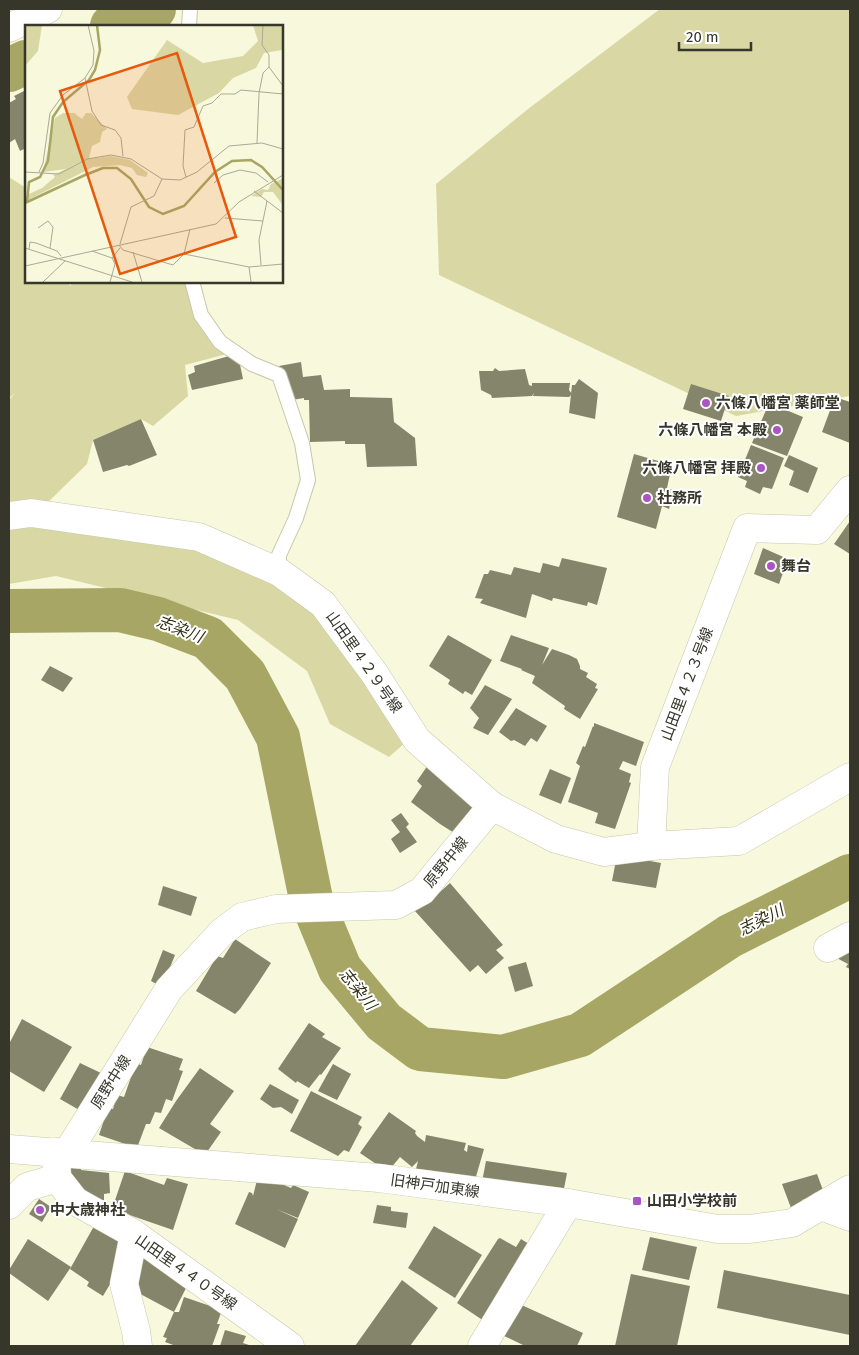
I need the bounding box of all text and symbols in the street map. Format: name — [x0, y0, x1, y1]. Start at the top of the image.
scale bar — [679, 20, 752, 52]
inset map — [25, 25, 282, 282]
text: 20 m — [686, 28, 719, 46]
place label: 六條八幡宮 薬師堂 — [716, 394, 840, 412]
marker: 六條八幡宮 薬師堂 — [700, 397, 712, 409]
place label: 六條八幡宮 本殿 — [658, 421, 767, 439]
marker: 六條八幡宮 本殿 — [771, 424, 783, 436]
place label: 六條八幡宮 拝殿 — [642, 459, 751, 477]
marker: 六條八幡宮 拝殿 — [755, 462, 767, 474]
place label: 社務所 — [657, 489, 702, 507]
marker: 社務所 — [641, 492, 653, 504]
place label: 舞台 — [781, 557, 811, 575]
marker: 舞台 — [765, 560, 777, 572]
street label: 山田里４２９号線 — [322, 608, 406, 716]
water label: 志染川 — [154, 612, 208, 647]
street label: 山田里４２３号線 — [657, 625, 717, 743]
street label: 原野中線 — [420, 833, 472, 891]
water label: 志染川 — [735, 900, 788, 939]
water label: 志染川 — [336, 964, 382, 1015]
street label: 原野中線 — [87, 1052, 135, 1112]
street label: 旧神戸加東線 — [389, 1171, 481, 1201]
place label: 山田小学校前 — [647, 1192, 737, 1210]
marker: 山田小学校前 — [631, 1195, 643, 1207]
place label: 中大歳神社 — [50, 1201, 125, 1219]
marker: 中大歳神社 — [34, 1204, 46, 1216]
street label: 山田里４４０号線 — [132, 1230, 240, 1314]

